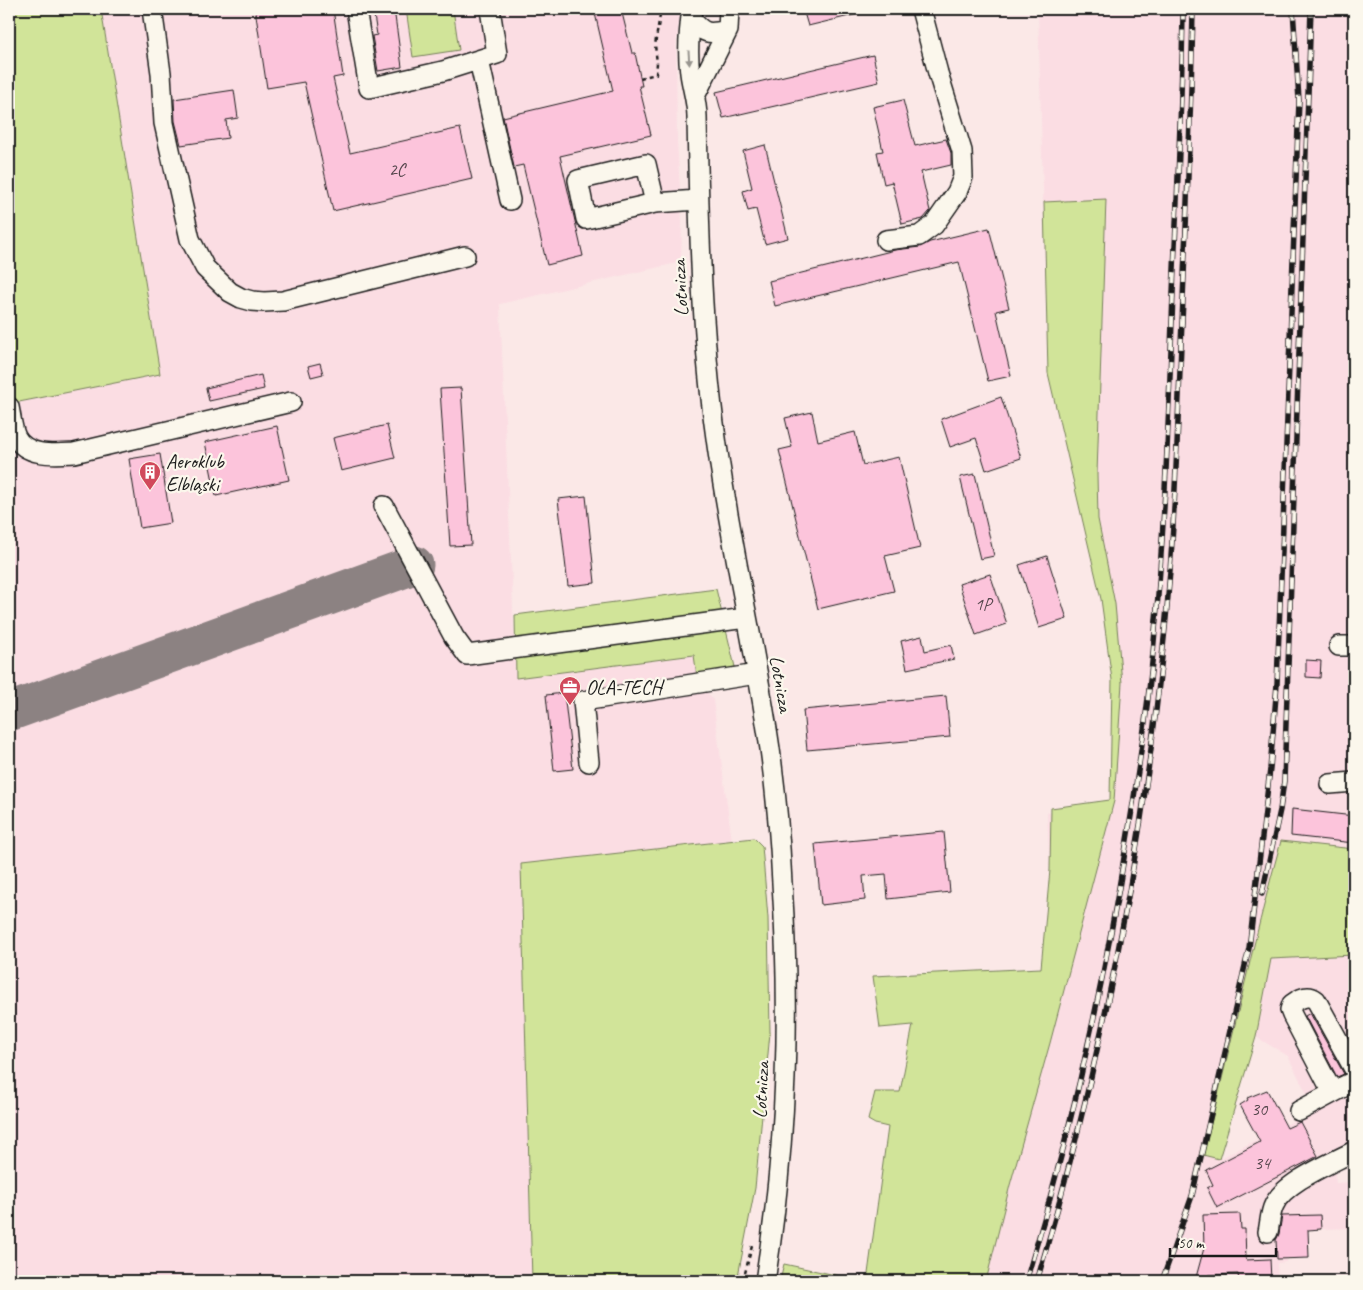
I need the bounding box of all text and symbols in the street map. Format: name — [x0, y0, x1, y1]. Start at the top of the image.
one-way arrow — [685, 50, 693, 66]
house number: 2C — [389, 158, 408, 180]
street label: Lotnicza — [666, 257, 694, 317]
place label: Aeroklub Elbląski — [166, 449, 225, 497]
building icon: Aeroklub Elbląski — [138, 460, 162, 491]
house number: 1P — [975, 593, 994, 615]
street label: Lotnicza — [764, 654, 799, 716]
office icon: OLA-TECH — [558, 675, 582, 706]
place label: OLA-TECH — [586, 675, 665, 700]
street label: Lotnicza — [747, 1059, 775, 1119]
house number: 30 — [1251, 1098, 1269, 1120]
house number: 34 — [1254, 1152, 1272, 1174]
scale bar — [1170, 1225, 1277, 1257]
text: 50 m — [1178, 1234, 1205, 1253]

